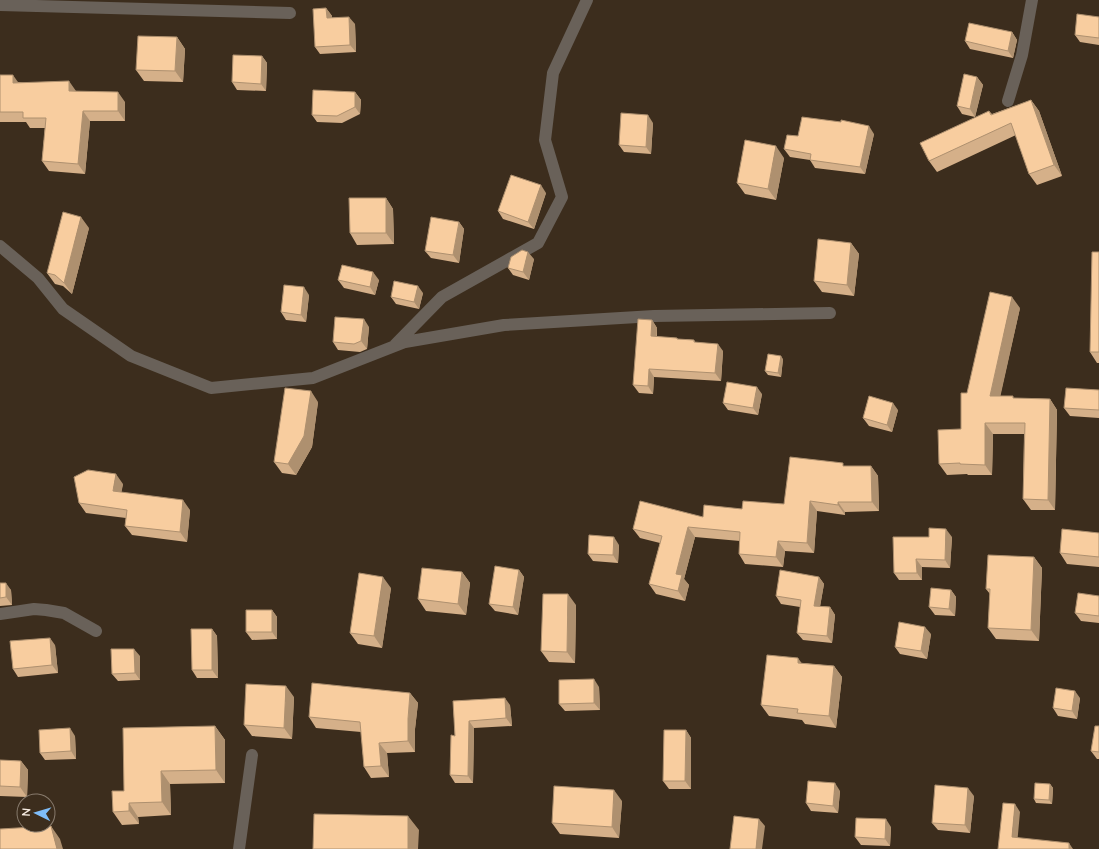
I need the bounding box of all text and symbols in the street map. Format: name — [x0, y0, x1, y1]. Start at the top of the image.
north arrow — [16, 793, 56, 833]
text: N — [19, 807, 32, 817]

